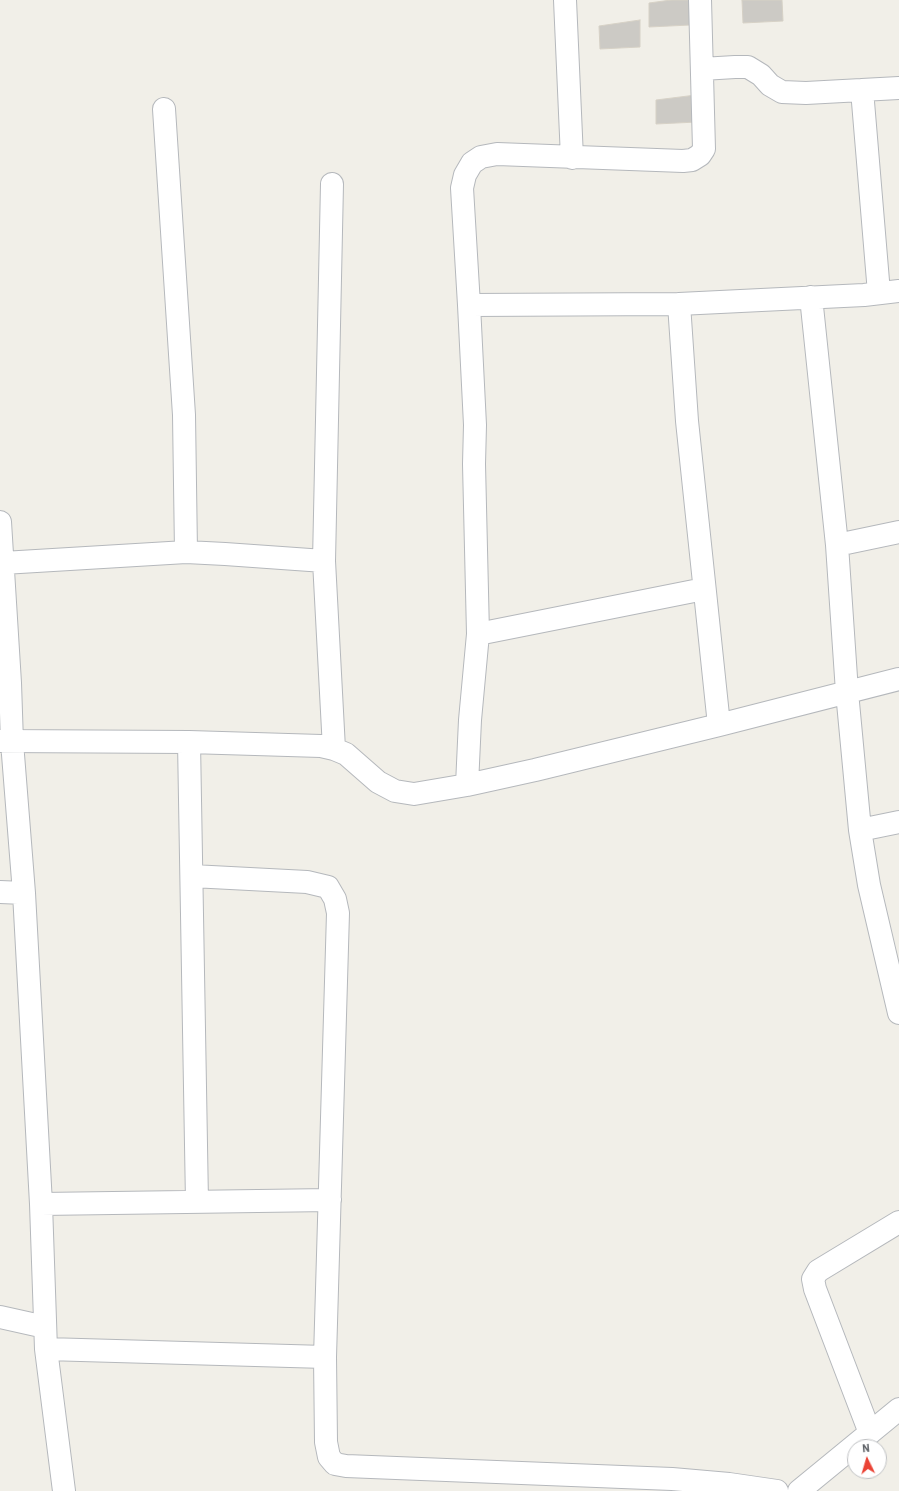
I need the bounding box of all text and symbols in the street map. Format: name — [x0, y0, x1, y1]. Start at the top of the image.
north arrow — [847, 1439, 887, 1479]
text: N — [862, 1441, 870, 1454]

